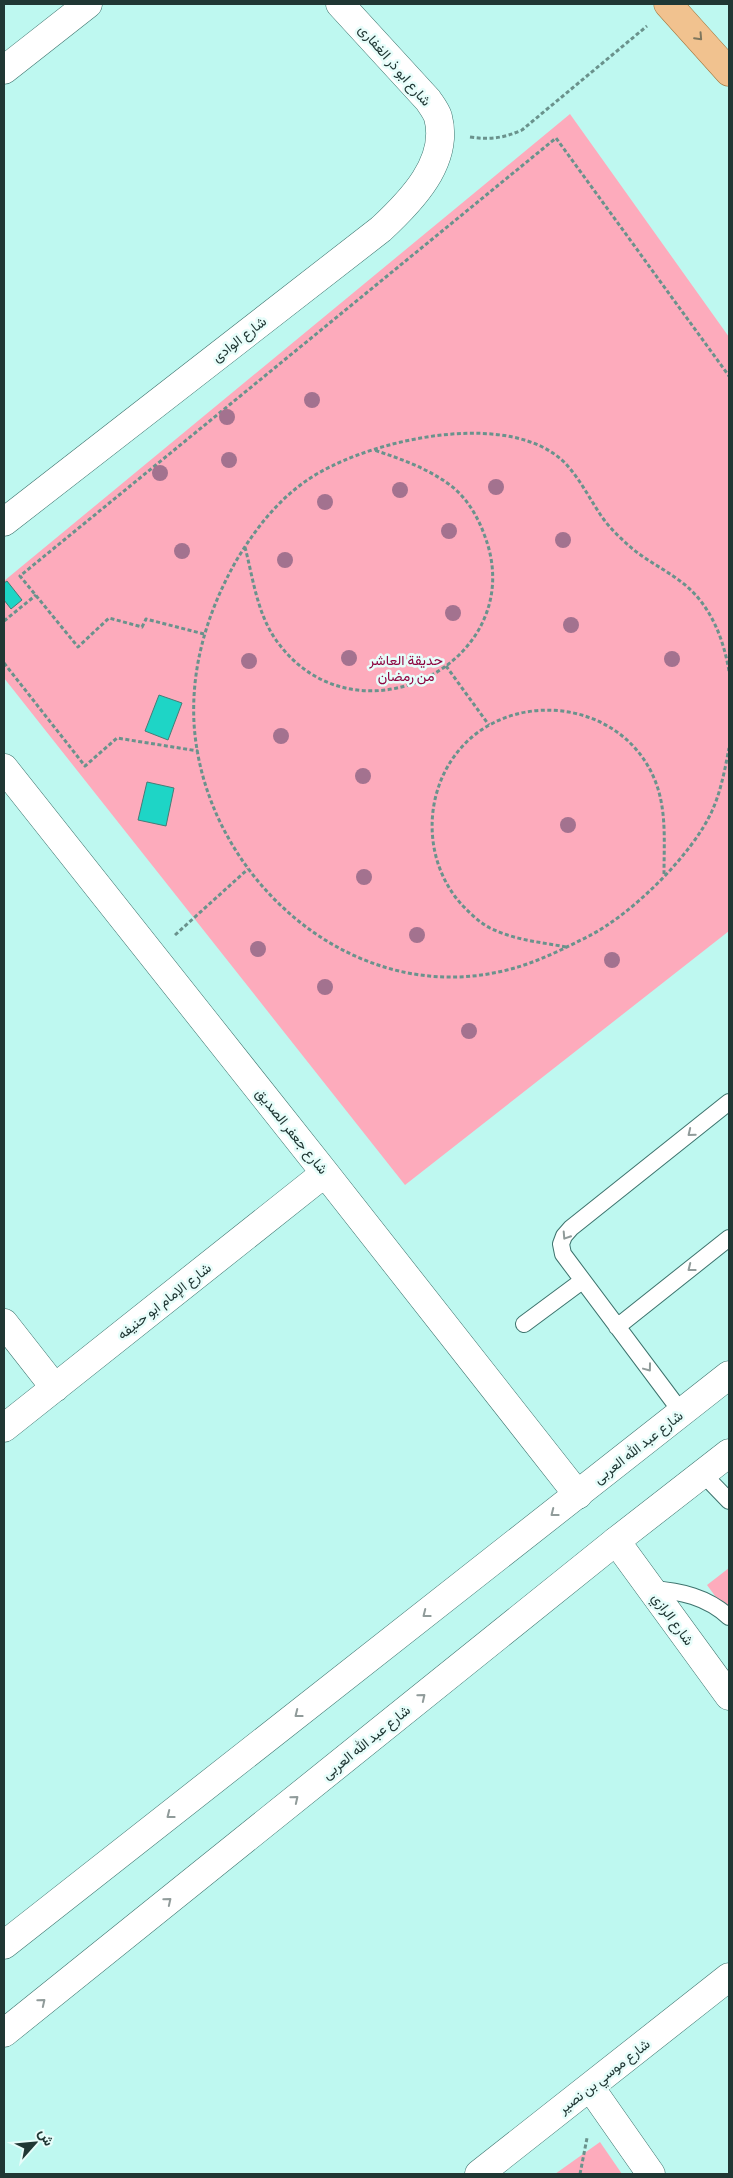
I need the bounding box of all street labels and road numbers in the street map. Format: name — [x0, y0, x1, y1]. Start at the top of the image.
street label: شارع ابو ذر الغفارى — [353, 20, 436, 111]
street label: شارع الوادى — [208, 311, 271, 367]
street label: شارع جعفر الصديق — [250, 1084, 333, 1179]
street label: شارع الإمام ابو حنيفه — [113, 1258, 216, 1345]
street label: شارع عبد الله العربى — [589, 1406, 688, 1489]
street label: شارع الرازي — [645, 1589, 699, 1651]
street label: شارع عبد الله العربى — [317, 1700, 415, 1785]
street label: شارع موسي بن نصير — [553, 2034, 655, 2120]

